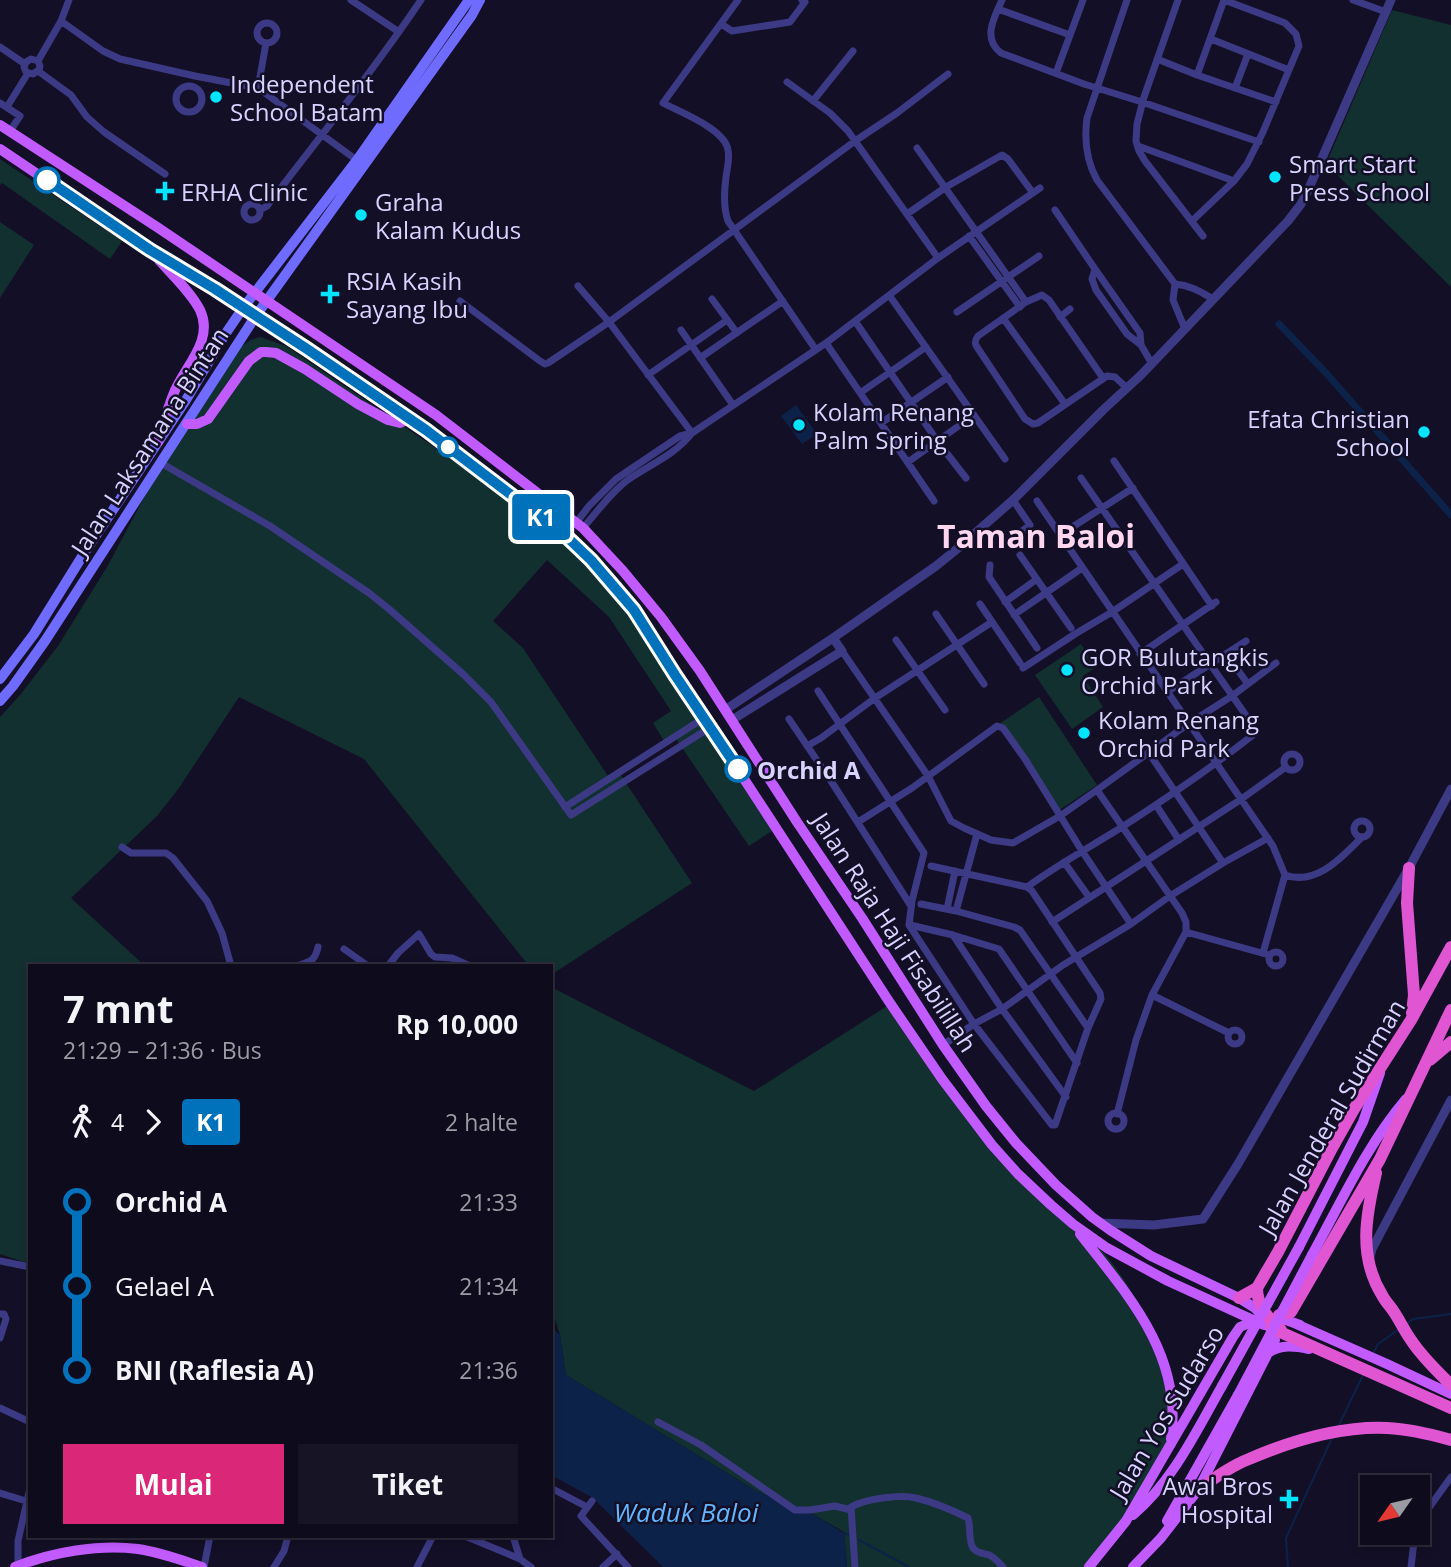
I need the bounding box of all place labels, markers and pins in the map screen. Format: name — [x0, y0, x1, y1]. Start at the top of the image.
place label: Independent School Batam — [230, 67, 384, 128]
marker: Independent School Batam — [208, 89, 224, 105]
place label: Smart Start Press School — [1289, 147, 1430, 208]
unlabelled marker — [34, 167, 60, 193]
marker: Smart Start Press School — [1267, 169, 1283, 185]
place label: ERHA Clinic — [181, 175, 308, 208]
marker: ERHA Clinic — [155, 181, 175, 201]
place label: Graha Kalam Kudus — [375, 185, 521, 246]
marker: Graha Kalam Kudus — [353, 207, 369, 223]
place label: RSIA Kasih Sayang Ibu — [346, 264, 468, 325]
marker: RSIA Kasih Sayang Ibu — [320, 284, 340, 304]
place label: Kolam Renang Palm Spring — [813, 395, 974, 456]
place label: Efata Christian School — [1247, 402, 1410, 463]
marker: Kolam Renang Palm Spring — [791, 417, 807, 433]
marker: Efata Christian School — [1416, 424, 1432, 440]
unlabelled marker — [438, 437, 458, 457]
place label: GOR Bulutangkis Orchid Park — [1081, 640, 1269, 701]
marker: GOR Bulutangkis Orchid Park — [1059, 662, 1075, 678]
place label: Kolam Renang Orchid Park — [1098, 703, 1259, 764]
marker: Kolam Renang Orchid Park — [1076, 725, 1092, 741]
place label: Orchid A — [757, 753, 861, 786]
marker: Orchid A — [725, 756, 751, 782]
place label: Awal Bros Hospital — [1162, 1469, 1273, 1530]
marker: Awal Bros Hospital — [1279, 1489, 1299, 1509]

